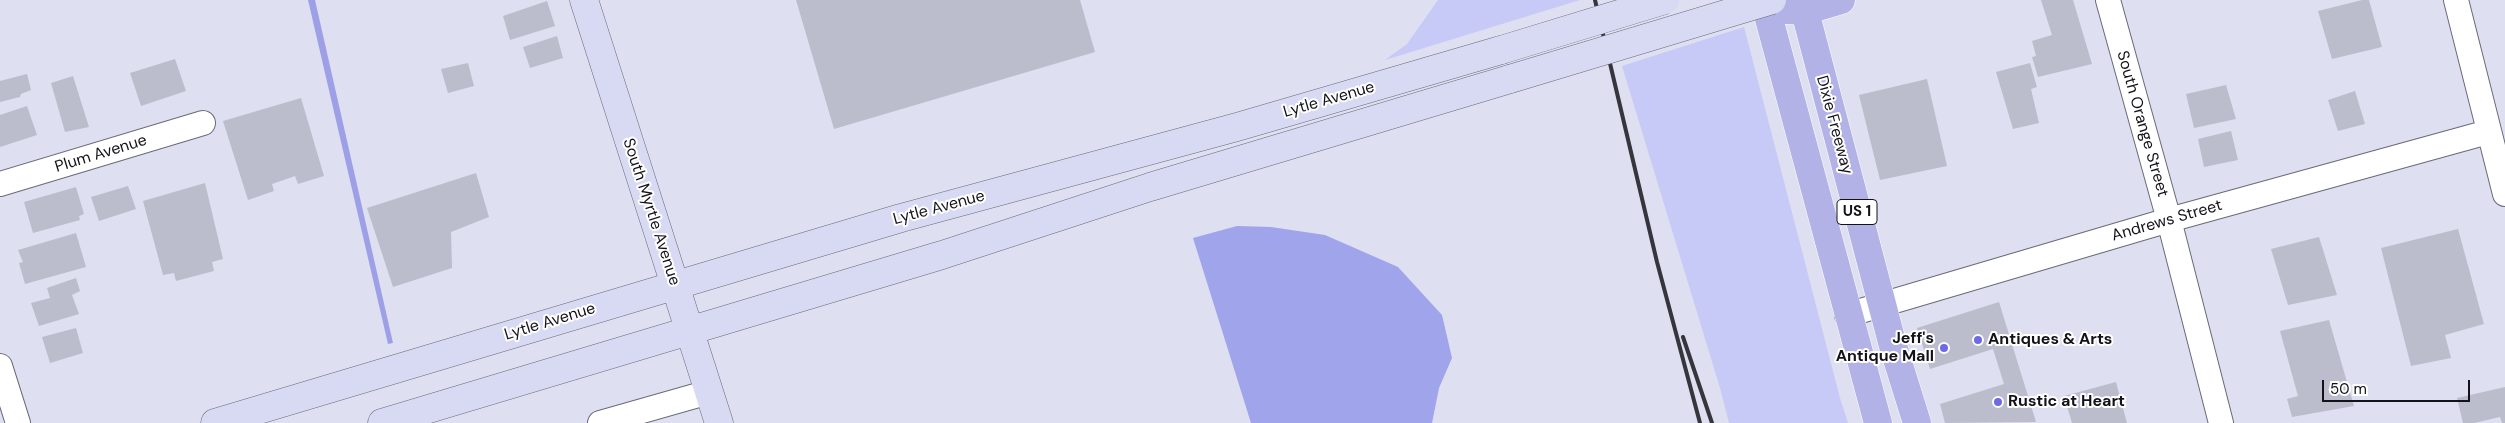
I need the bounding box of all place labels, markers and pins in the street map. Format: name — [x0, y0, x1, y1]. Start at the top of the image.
place label: Jeff's Antique Mall — [1836, 329, 1934, 367]
place label: Antiques & Arts — [1988, 330, 2112, 350]
marker: Antiques & Arts — [1972, 334, 1984, 346]
marker: Jeff's Antique Mall — [1938, 342, 1950, 354]
place label: Rustic at Heart — [2008, 392, 2125, 412]
marker: Rustic at Heart — [1992, 396, 2004, 408]

